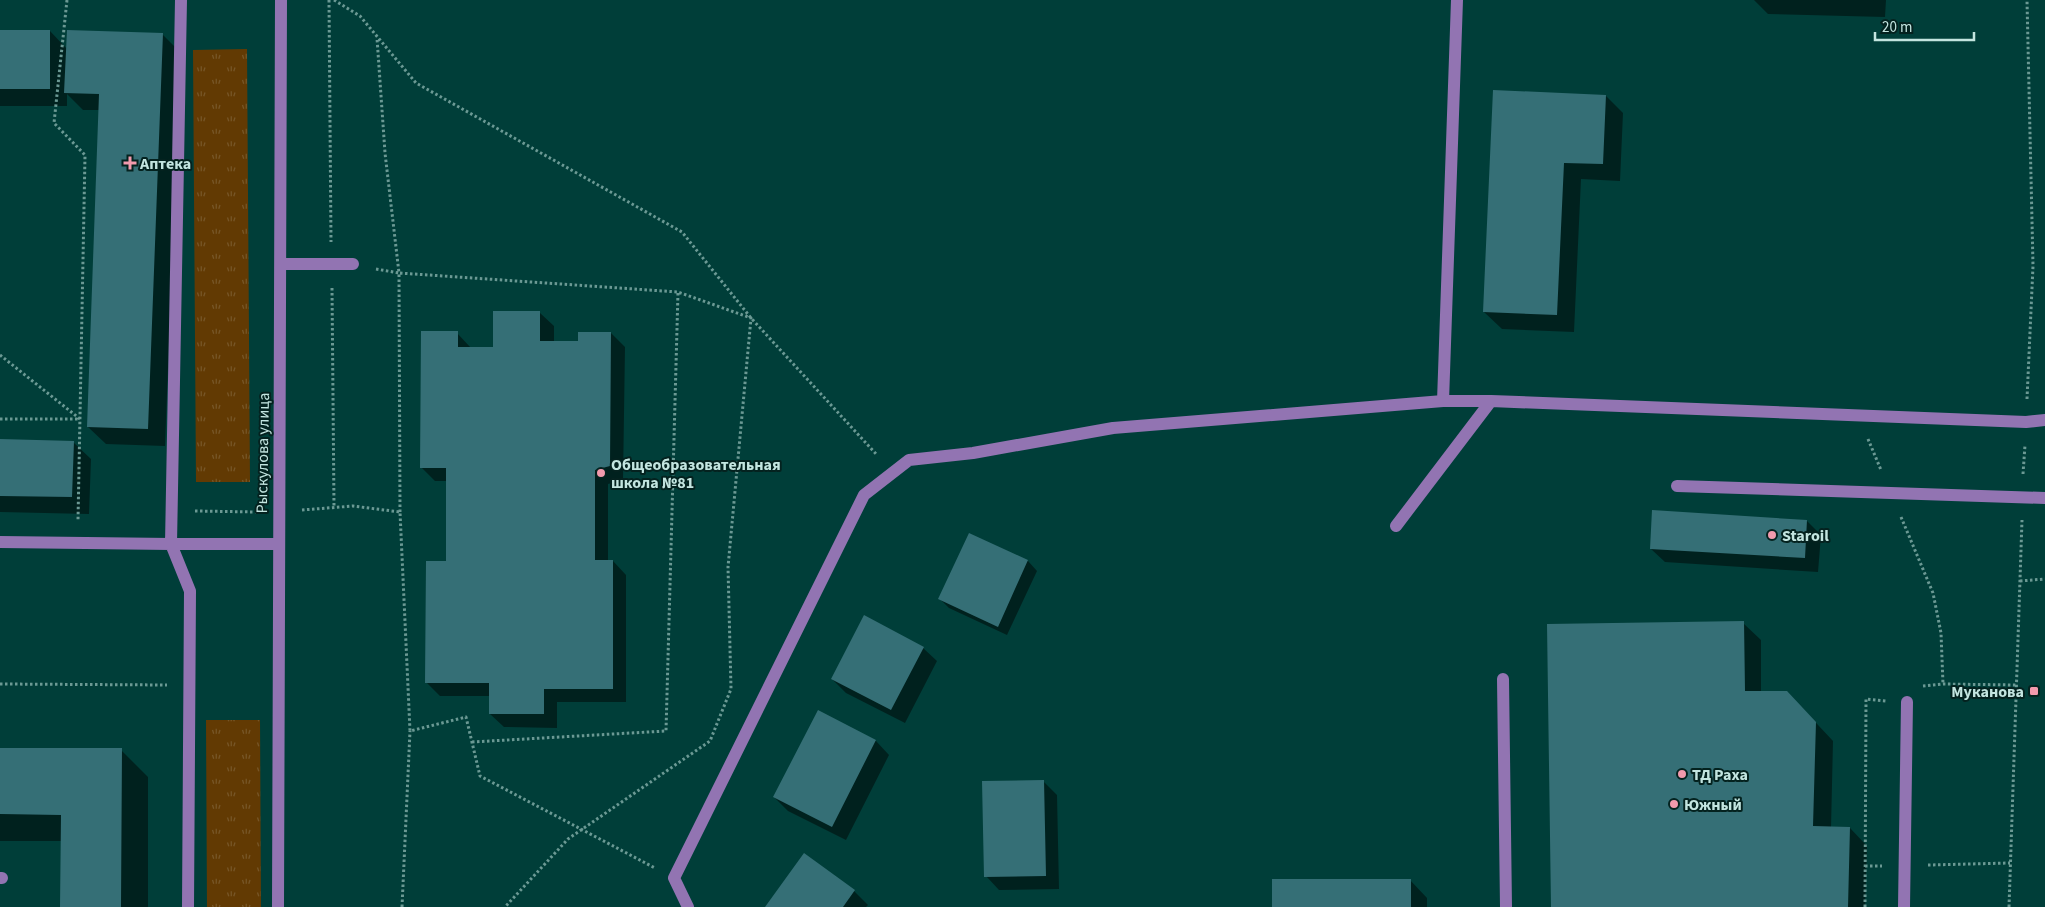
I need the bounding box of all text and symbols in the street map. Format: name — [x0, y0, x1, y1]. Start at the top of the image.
scale bar — [1875, 10, 1974, 42]
text: 20 m — [1882, 17, 1912, 38]
place label: Аптека — [139, 153, 191, 175]
marker: Аптека — [124, 157, 136, 169]
street label: Рыскулова улица — [251, 392, 275, 514]
place label: Общеобразовательная школа №81 — [611, 454, 781, 494]
marker: Общеобразовательная школа №81 — [595, 467, 607, 479]
place label: Staroil — [1782, 525, 1829, 547]
marker: Staroil — [1766, 529, 1778, 541]
place label: Муканова — [1951, 681, 2024, 703]
marker: Муканова — [2028, 685, 2040, 697]
place label: ТД Раха — [1692, 764, 1748, 786]
marker: ТД Раха — [1676, 768, 1688, 780]
place label: Южный — [1684, 794, 1742, 816]
marker: Южный — [1668, 798, 1680, 810]

